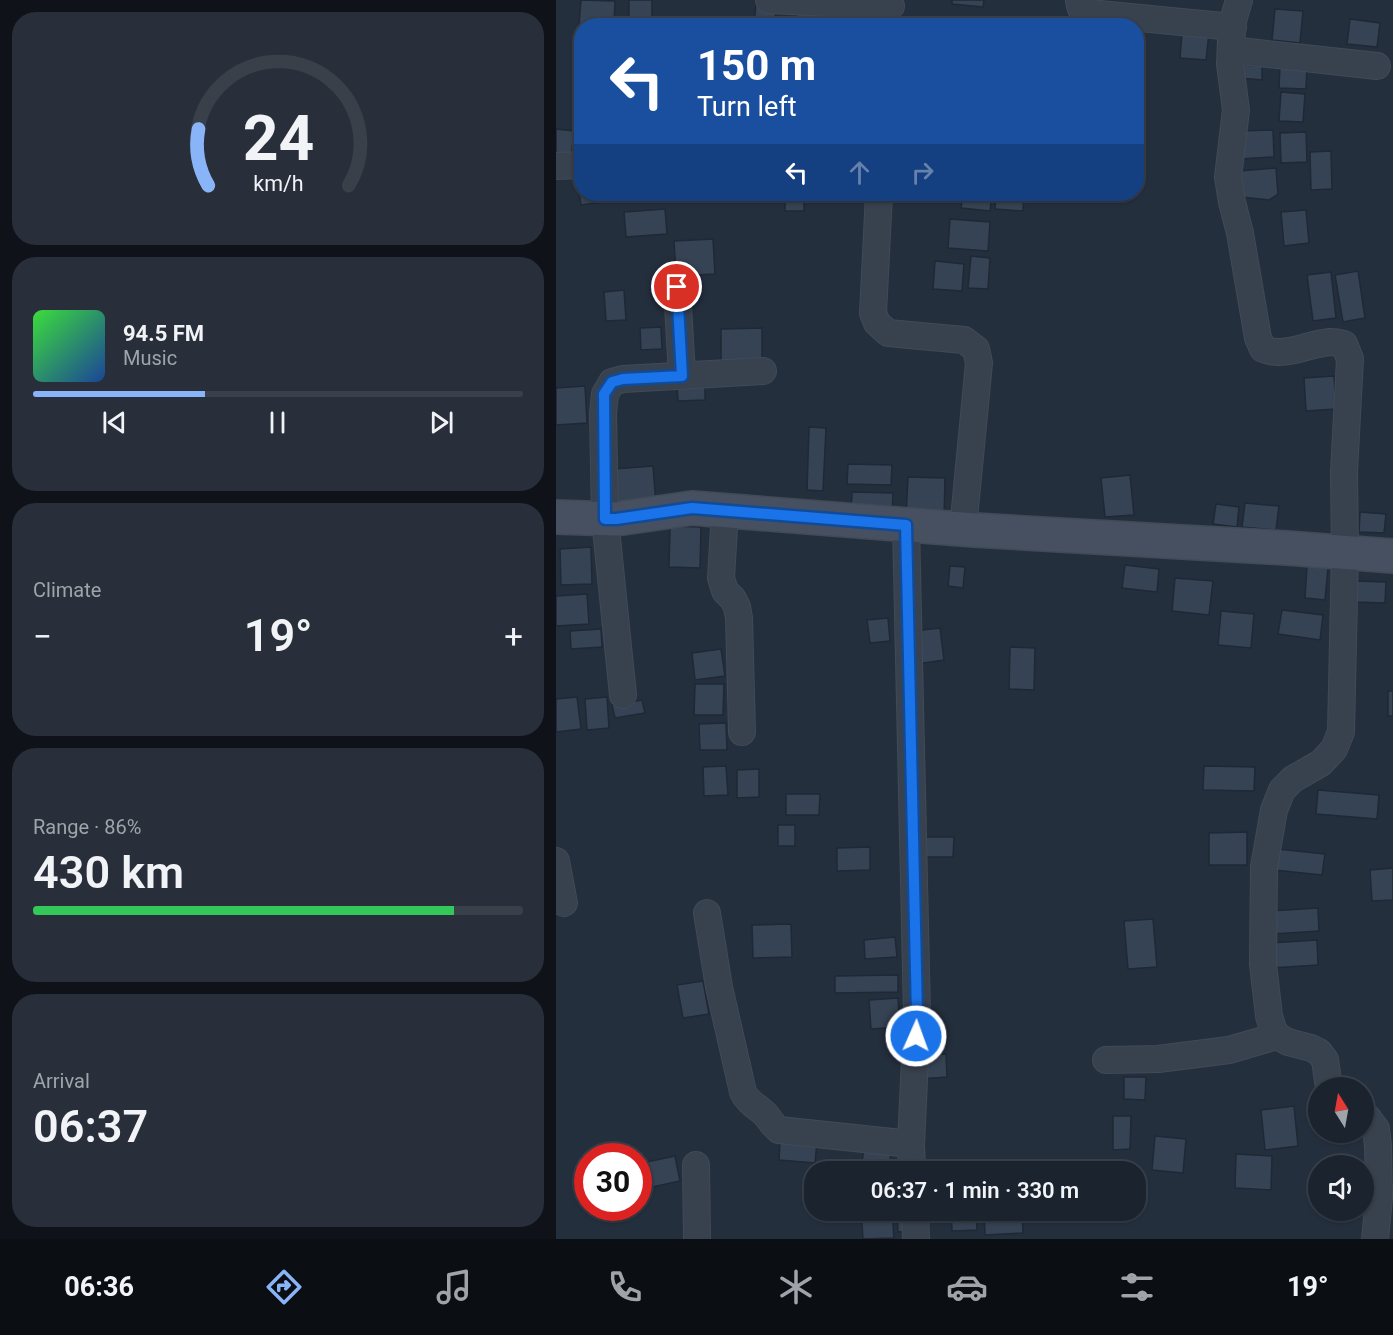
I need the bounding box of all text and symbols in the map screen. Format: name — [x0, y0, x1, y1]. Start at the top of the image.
text: 150 m — [697, 41, 816, 90]
icon: left — [598, 42, 676, 120]
text: Turn left — [697, 91, 797, 123]
text: 24 — [242, 102, 314, 175]
icon: left — [780, 156, 813, 189]
icon: ahead — [843, 156, 876, 189]
icon: right — [906, 156, 939, 189]
text: km/h — [253, 171, 303, 196]
pin — [651, 261, 702, 312]
icon: arrive — [660, 270, 693, 303]
text: 94.5 FM — [123, 321, 204, 346]
text: Music — [123, 346, 177, 370]
icon: previous — [98, 406, 131, 439]
icon: pause — [261, 406, 294, 439]
icon: next — [425, 406, 458, 439]
text: Climate — [33, 578, 101, 602]
text: 19° — [244, 609, 312, 662]
text: − — [33, 617, 52, 656]
text: + — [504, 617, 523, 656]
text: Range · 86% — [33, 815, 141, 839]
text: 430 km — [33, 846, 184, 899]
position arrow — [884, 1004, 948, 1068]
text: Arrival — [33, 1069, 90, 1093]
north arrow — [1308, 1077, 1374, 1143]
map controls — [1308, 1077, 1374, 1221]
text: 06:37 — [33, 1100, 148, 1153]
speed limit sign: 30 — [574, 1143, 652, 1221]
button: sound — [1308, 1155, 1374, 1221]
text: 06:37 · 1 min · 330 m — [871, 1178, 1079, 1203]
icon: directions — [263, 1266, 305, 1308]
icon: music — [433, 1266, 475, 1308]
icon: phone — [604, 1266, 646, 1308]
icon: climate — [775, 1266, 817, 1308]
icon: car — [946, 1266, 988, 1308]
icon: filters — [1116, 1266, 1158, 1308]
text: 06:36 — [64, 1271, 134, 1303]
text: 19° — [1287, 1271, 1329, 1303]

